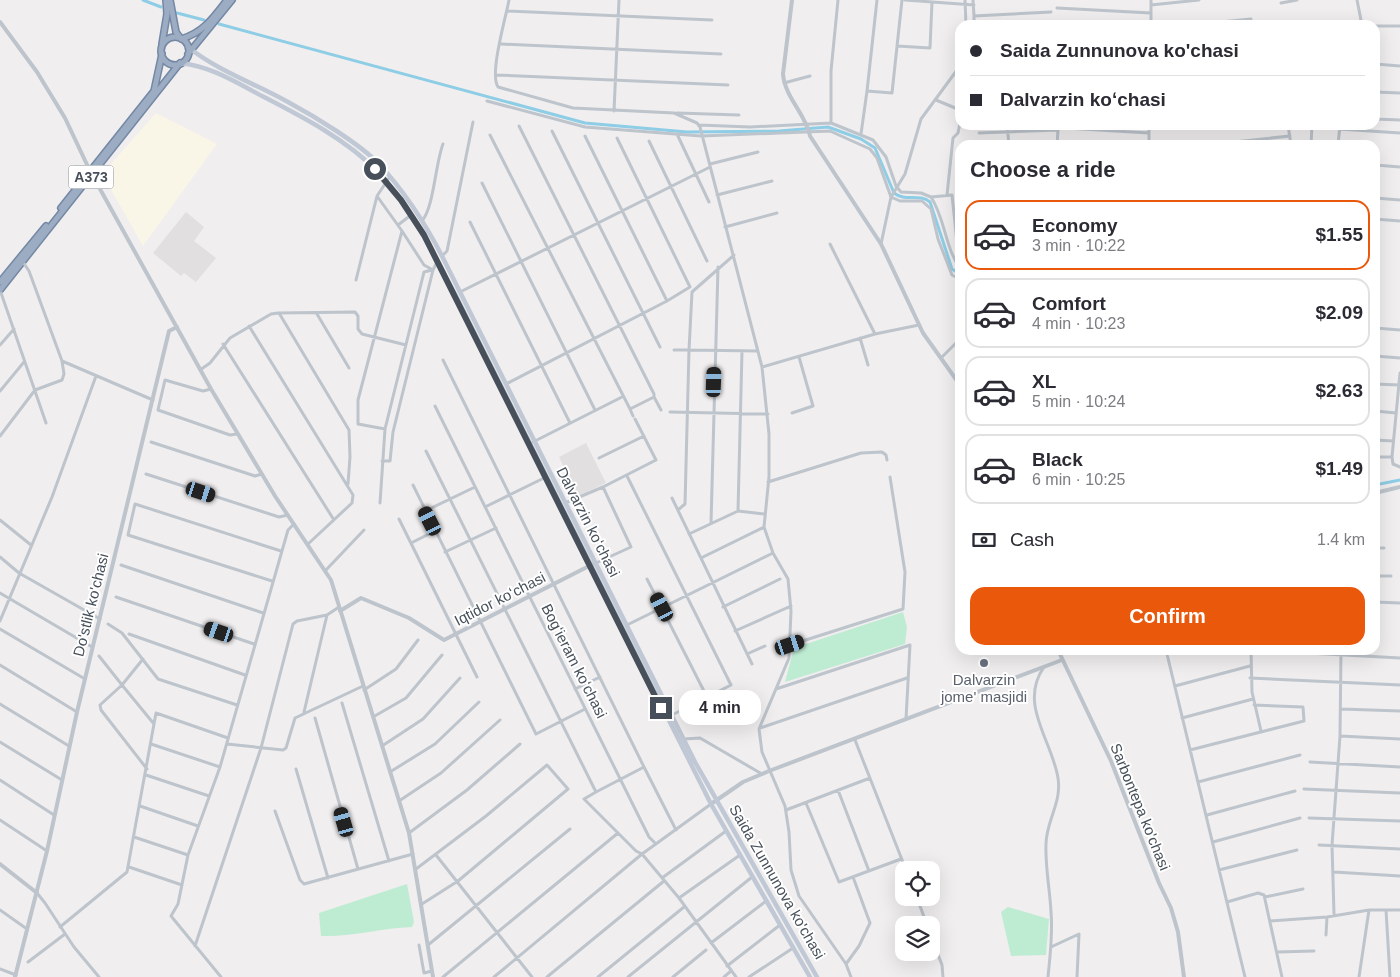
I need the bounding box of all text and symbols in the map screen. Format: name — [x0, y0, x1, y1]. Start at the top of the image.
text: Saida Zunnunova ko'chasi — [1000, 40, 1239, 61]
text: Dalvarzin koʻchasi — [1000, 89, 1166, 110]
text: Choose a ride — [970, 157, 1115, 182]
route start — [364, 158, 386, 180]
road number: A373 — [68, 166, 114, 188]
icon: car — [972, 213, 1017, 258]
text: Economy — [1032, 215, 1118, 236]
text: $1.55 — [1315, 224, 1363, 245]
text: 3 min · 10:22 — [1032, 237, 1125, 254]
icon: car — [972, 291, 1017, 336]
text: Comfort — [1032, 293, 1106, 314]
text: $2.09 — [1315, 302, 1363, 323]
text: 4 min · 10:23 — [1032, 315, 1125, 332]
car — [705, 367, 722, 397]
icon: car — [972, 369, 1017, 414]
text: XL — [1032, 371, 1056, 392]
text: $2.63 — [1315, 380, 1363, 401]
text: 5 min · 10:24 — [1032, 393, 1125, 410]
icon: car — [972, 447, 1017, 492]
text: Black — [1032, 449, 1083, 470]
text: $1.49 — [1315, 458, 1363, 479]
street label: Dalvarzin koʻchasi — [553, 464, 623, 579]
text: 6 min · 10:25 — [1032, 471, 1125, 488]
car — [184, 480, 217, 504]
car — [416, 504, 443, 538]
icon: cash — [970, 526, 998, 554]
text: Cash — [1010, 529, 1054, 550]
text: 1.4 km — [1317, 531, 1365, 548]
street label: Do'stlik ko'chasi — [69, 552, 112, 658]
street label: Iqtidor koʻchasi — [451, 568, 548, 629]
button: Confirm — [970, 587, 1365, 645]
car — [648, 590, 675, 624]
street label: Bogʻieram koʻchasi — [538, 601, 611, 721]
car — [202, 620, 235, 644]
car — [773, 633, 806, 657]
marker: Dalvarzin jome' masjidi — [978, 657, 990, 669]
place label: Dalvarzin jome' masjidi — [940, 671, 1027, 705]
callout: 4 min — [678, 690, 761, 726]
route end — [650, 697, 672, 719]
text: 4 min — [699, 699, 741, 716]
street label: Sarbontepa ko'chasi — [1107, 741, 1174, 873]
street label: Saida Zunnunova ko'chasi — [726, 802, 829, 962]
car — [332, 806, 355, 838]
map controls — [895, 861, 940, 961]
button: locate — [895, 861, 940, 906]
button: layers — [895, 916, 940, 961]

